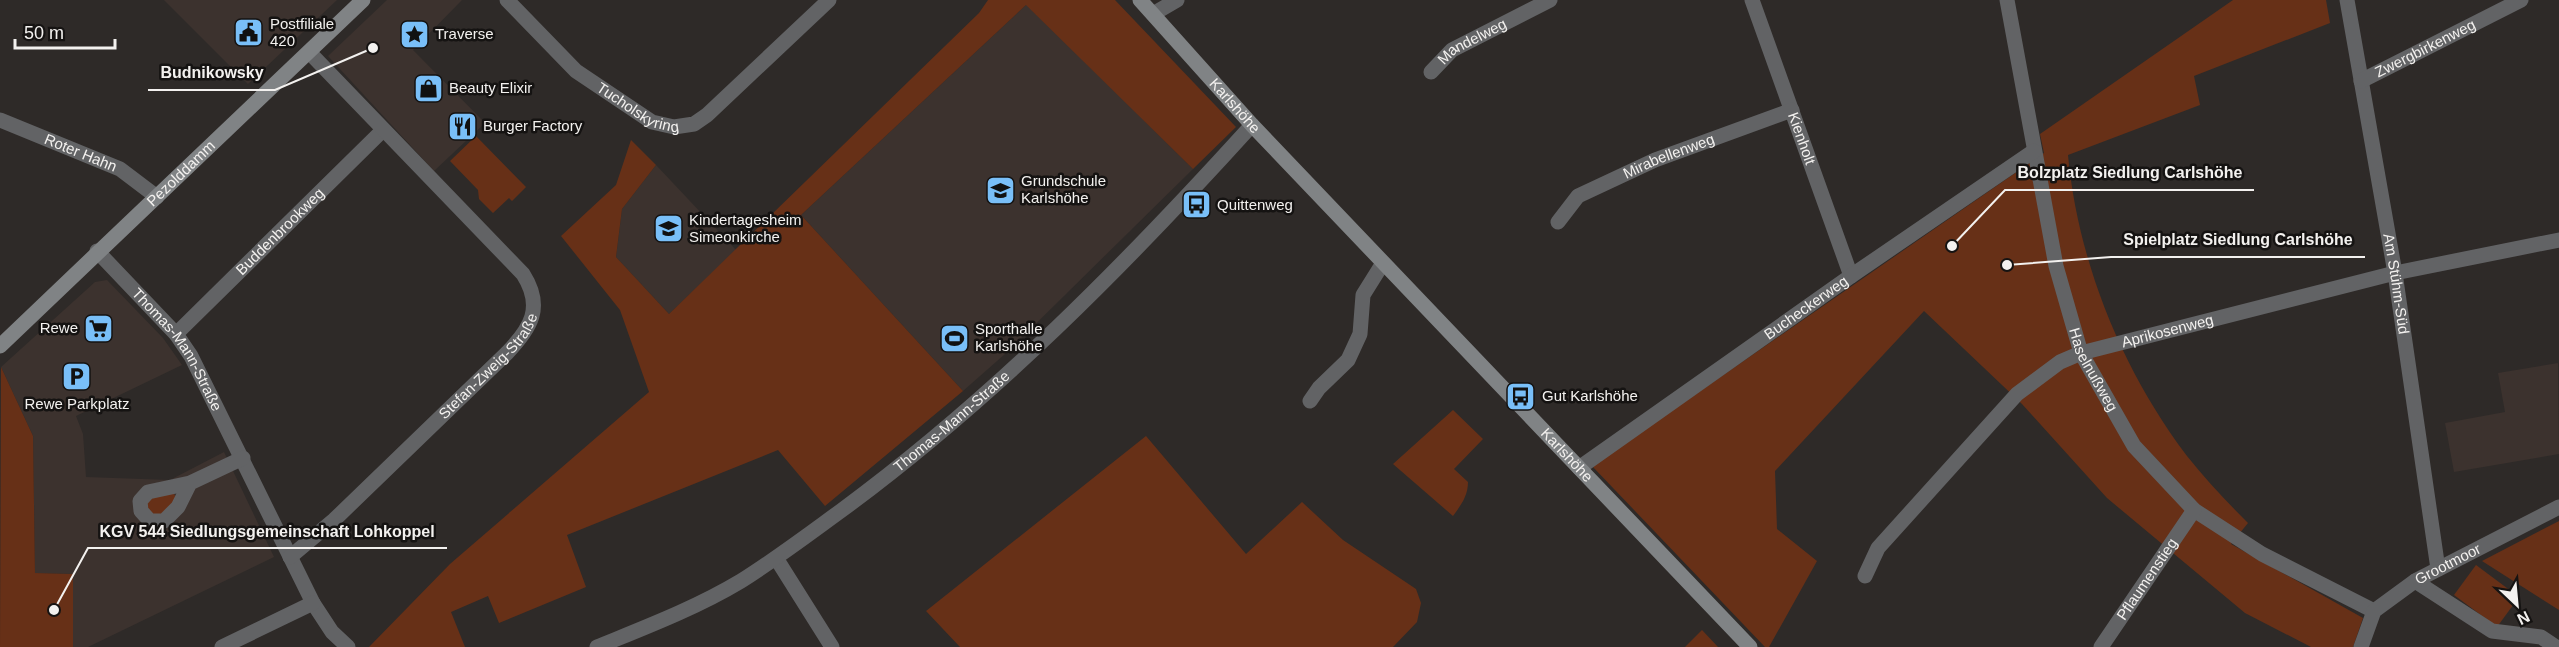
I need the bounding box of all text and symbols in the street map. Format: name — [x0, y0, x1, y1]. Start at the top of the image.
scale bar — [15, 12, 116, 50]
place label: Postfiliale 420 — [270, 15, 334, 49]
street label: Mandelweg — [1434, 15, 1509, 68]
street label: Zwergbirkenweg — [2372, 16, 2478, 80]
public building icon: Postfiliale 420 — [233, 17, 265, 49]
place icon: Traverse — [398, 18, 430, 50]
text: 50 m — [24, 23, 64, 43]
place label: Traverse — [435, 25, 494, 42]
callout: Budnikowsky — [148, 56, 275, 90]
text: Budnikowsky — [160, 64, 264, 81]
shop icon: Beauty Elixir — [412, 72, 444, 104]
street label: Karlshöhe — [1206, 75, 1264, 136]
place label: Beauty Elixir — [449, 79, 532, 96]
street label: Tucholskyring — [594, 79, 680, 135]
restaurant icon: Burger Factory — [446, 110, 478, 142]
street label: Kienholt — [1785, 110, 1820, 167]
place label: Burger Factory — [483, 117, 583, 134]
street label: Roter Hahn — [42, 130, 119, 175]
street label: Mirabellenweg — [1620, 130, 1717, 182]
street label: Pezolddamm — [143, 137, 218, 210]
callout: Bolzplatz Siedlung Carlshöhe — [2005, 156, 2254, 190]
text: Bolzplatz Siedlung Carlshöhe — [2018, 164, 2243, 181]
place label: Grundschule Karlshöhe — [1021, 172, 1106, 206]
school or university icon: Grundschule Karlshöhe — [984, 174, 1016, 206]
street label: Buddenbrookweg — [232, 184, 327, 278]
bus stop icon: Quittenweg — [1180, 189, 1212, 221]
place label: Quittenweg — [1217, 196, 1293, 213]
place label: Kindertagesheim Simeonkirche — [689, 211, 802, 245]
school or university icon: Kindertagesheim Simeonkirche — [652, 213, 684, 245]
callout: Spielplatz Siedlung Carlshöhe — [2111, 223, 2365, 257]
text: Spielplatz Siedlung Carlshöhe — [2123, 231, 2353, 248]
street label: Am Stühm-Süd — [2380, 232, 2413, 335]
street label: Bucheckerweg — [1761, 272, 1851, 343]
street label: Thomas-Mann-Straße — [129, 284, 226, 413]
street label: Stefan-Zweig-Straße — [435, 311, 540, 422]
street label: Aprikosenweg — [2120, 311, 2215, 350]
supermarket icon: Rewe — [83, 312, 115, 344]
place label: Rewe — [40, 319, 78, 336]
place label: Sporthalle Karlshöhe — [975, 320, 1043, 354]
sports icon: Sporthalle Karlshöhe — [938, 322, 970, 354]
street label: Haselnußweg — [2066, 326, 2121, 414]
parking icon: Rewe Parkplatz — [61, 361, 93, 393]
street label: Thomas-Mann-Straße — [890, 367, 1013, 475]
bus stop icon: Gut Karlshöhe — [1505, 380, 1537, 412]
place label: Gut Karlshöhe — [1542, 387, 1638, 404]
place label: Rewe Parkplatz — [24, 395, 130, 412]
street label: Karlshöhe — [1538, 424, 1597, 485]
callout: KGV 544 Siedlungsgemeinschaft Lohkoppel — [88, 514, 447, 548]
text: KGV 544 Siedlungsgemeinschaft Lohkoppel — [99, 523, 435, 540]
street label: Pflaumenstieg — [2113, 535, 2180, 623]
street label: Grootmoor — [2412, 540, 2483, 588]
north arrow — [2487, 575, 2547, 635]
text: N — [2514, 608, 2532, 628]

